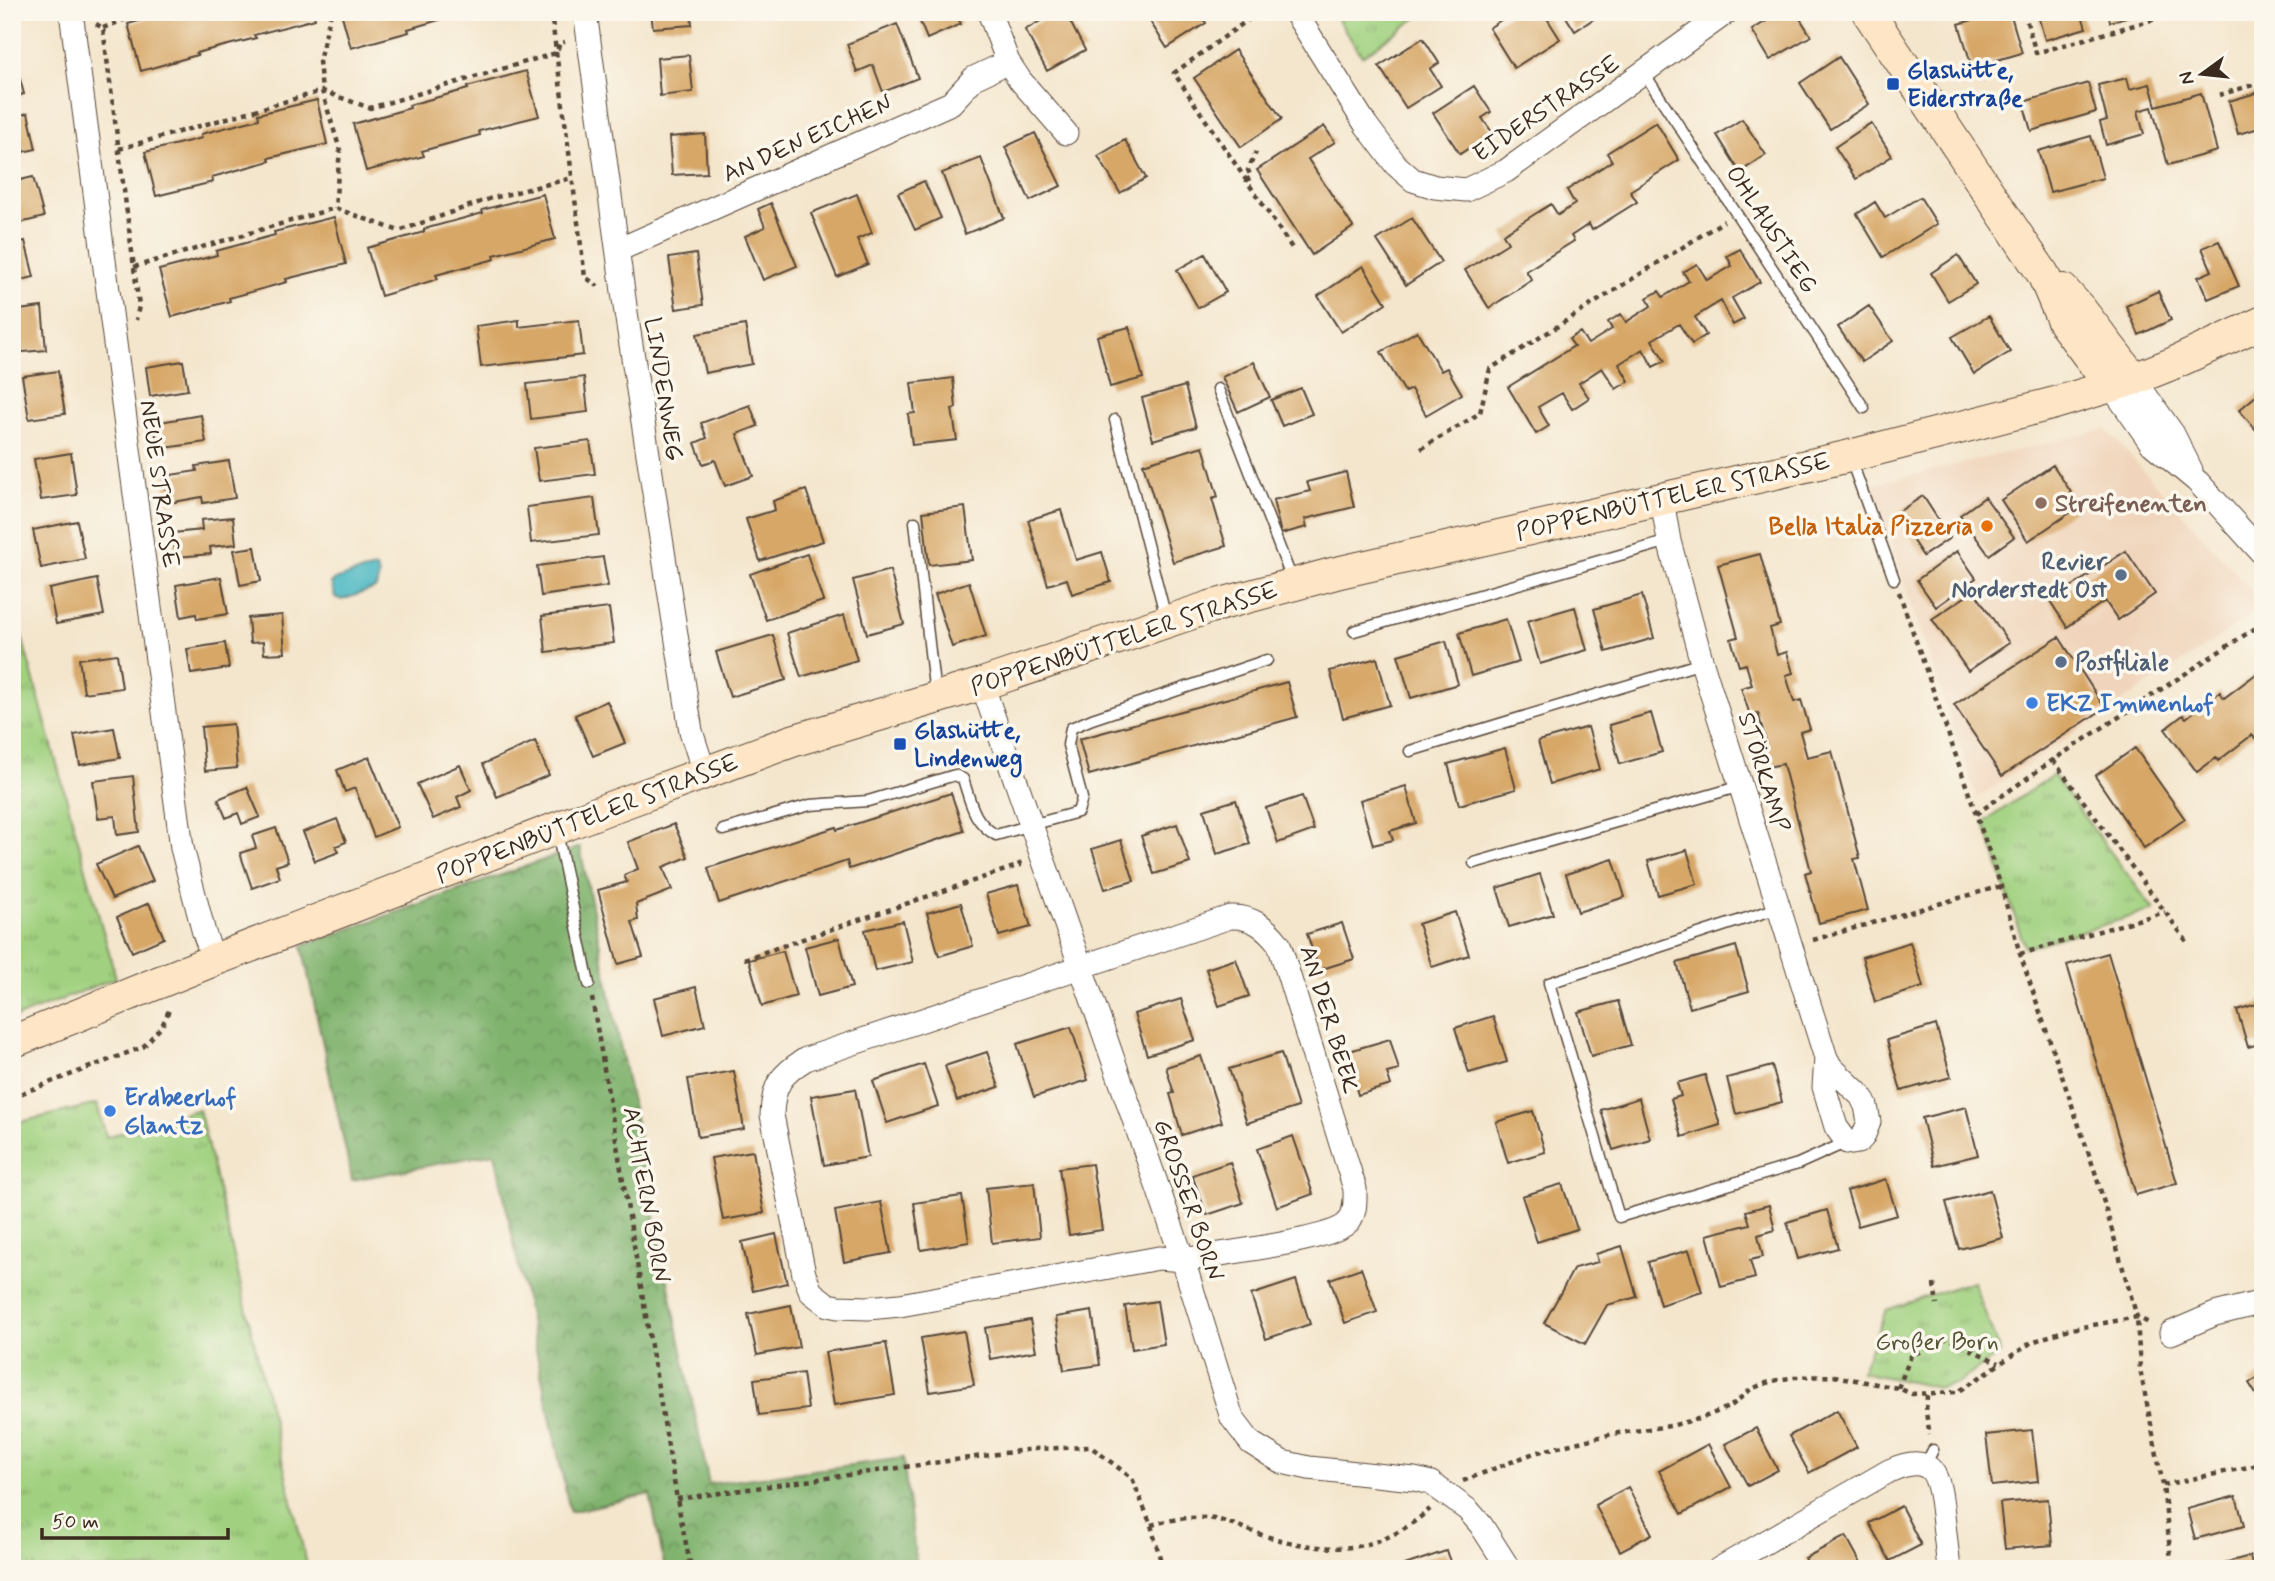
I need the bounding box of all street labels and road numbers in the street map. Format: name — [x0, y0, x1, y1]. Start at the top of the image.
street label: EIDERSTRASSE — [1467, 49, 1626, 170]
street label: AN DEN EICHEN — [718, 88, 898, 191]
street label: OHLAUSTIEG — [1718, 160, 1824, 300]
street label: LINDENWEG — [636, 315, 689, 463]
street label: NEUE STRASSE — [131, 398, 186, 570]
street label: POPPENBÜTTELER STRASSE — [1513, 446, 1833, 549]
street label: POPPENBÜTTELER STRASSE — [967, 575, 1282, 704]
street label: STÖRKAMP — [1730, 709, 1796, 837]
street label: POPPENBÜTTELER STRASSE — [432, 747, 743, 891]
street label: AN DER BEEK — [1291, 942, 1366, 1097]
street label: ACHTERN BORN — [615, 1105, 676, 1286]
street label: GROSSER BORN — [1145, 1115, 1230, 1286]

